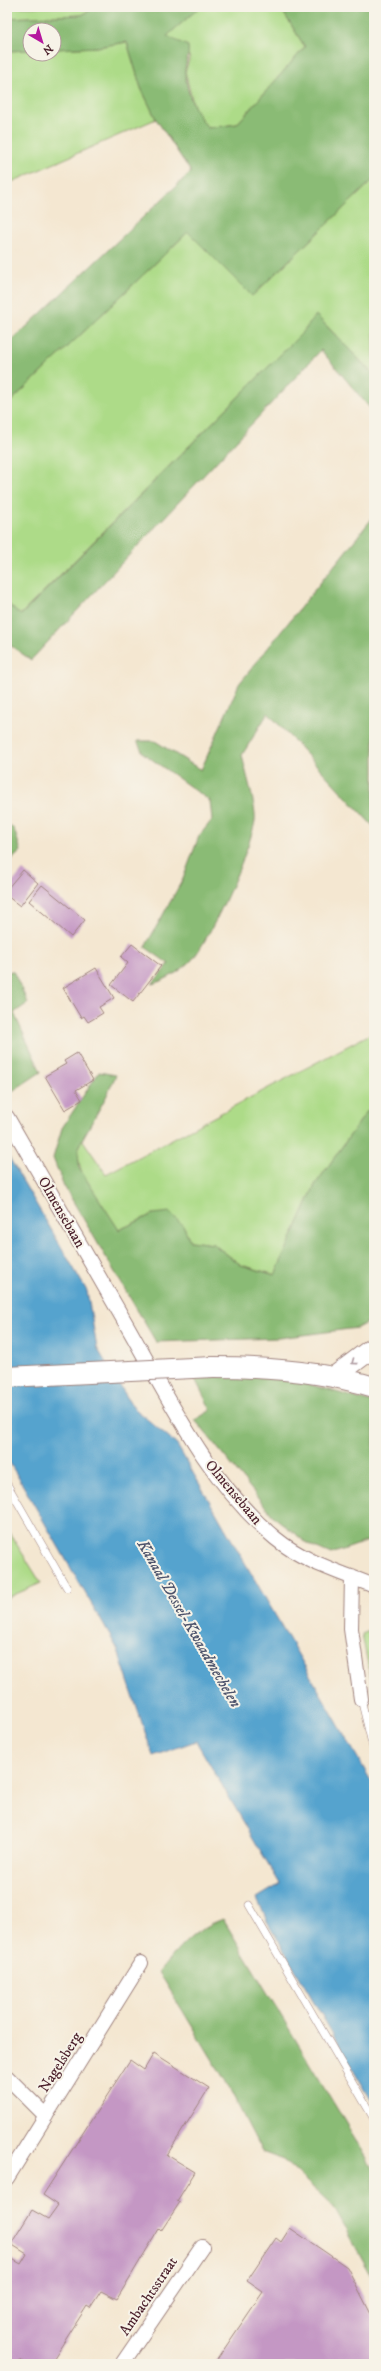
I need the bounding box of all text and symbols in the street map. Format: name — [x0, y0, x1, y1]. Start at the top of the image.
north arrow — [22, 22, 62, 62]
text: N — [40, 41, 55, 57]
street label: Olmensebaan — [34, 1173, 90, 1251]
one-way arrow — [351, 1357, 358, 1364]
street label: Olmensebaan — [201, 1456, 266, 1529]
water label: Kanaal Dessel-Kwaadmechelen — [132, 1535, 245, 1711]
street label: Nagelsberg — [34, 2028, 87, 2096]
street label: Ambachtsstraat — [115, 2253, 182, 2339]

